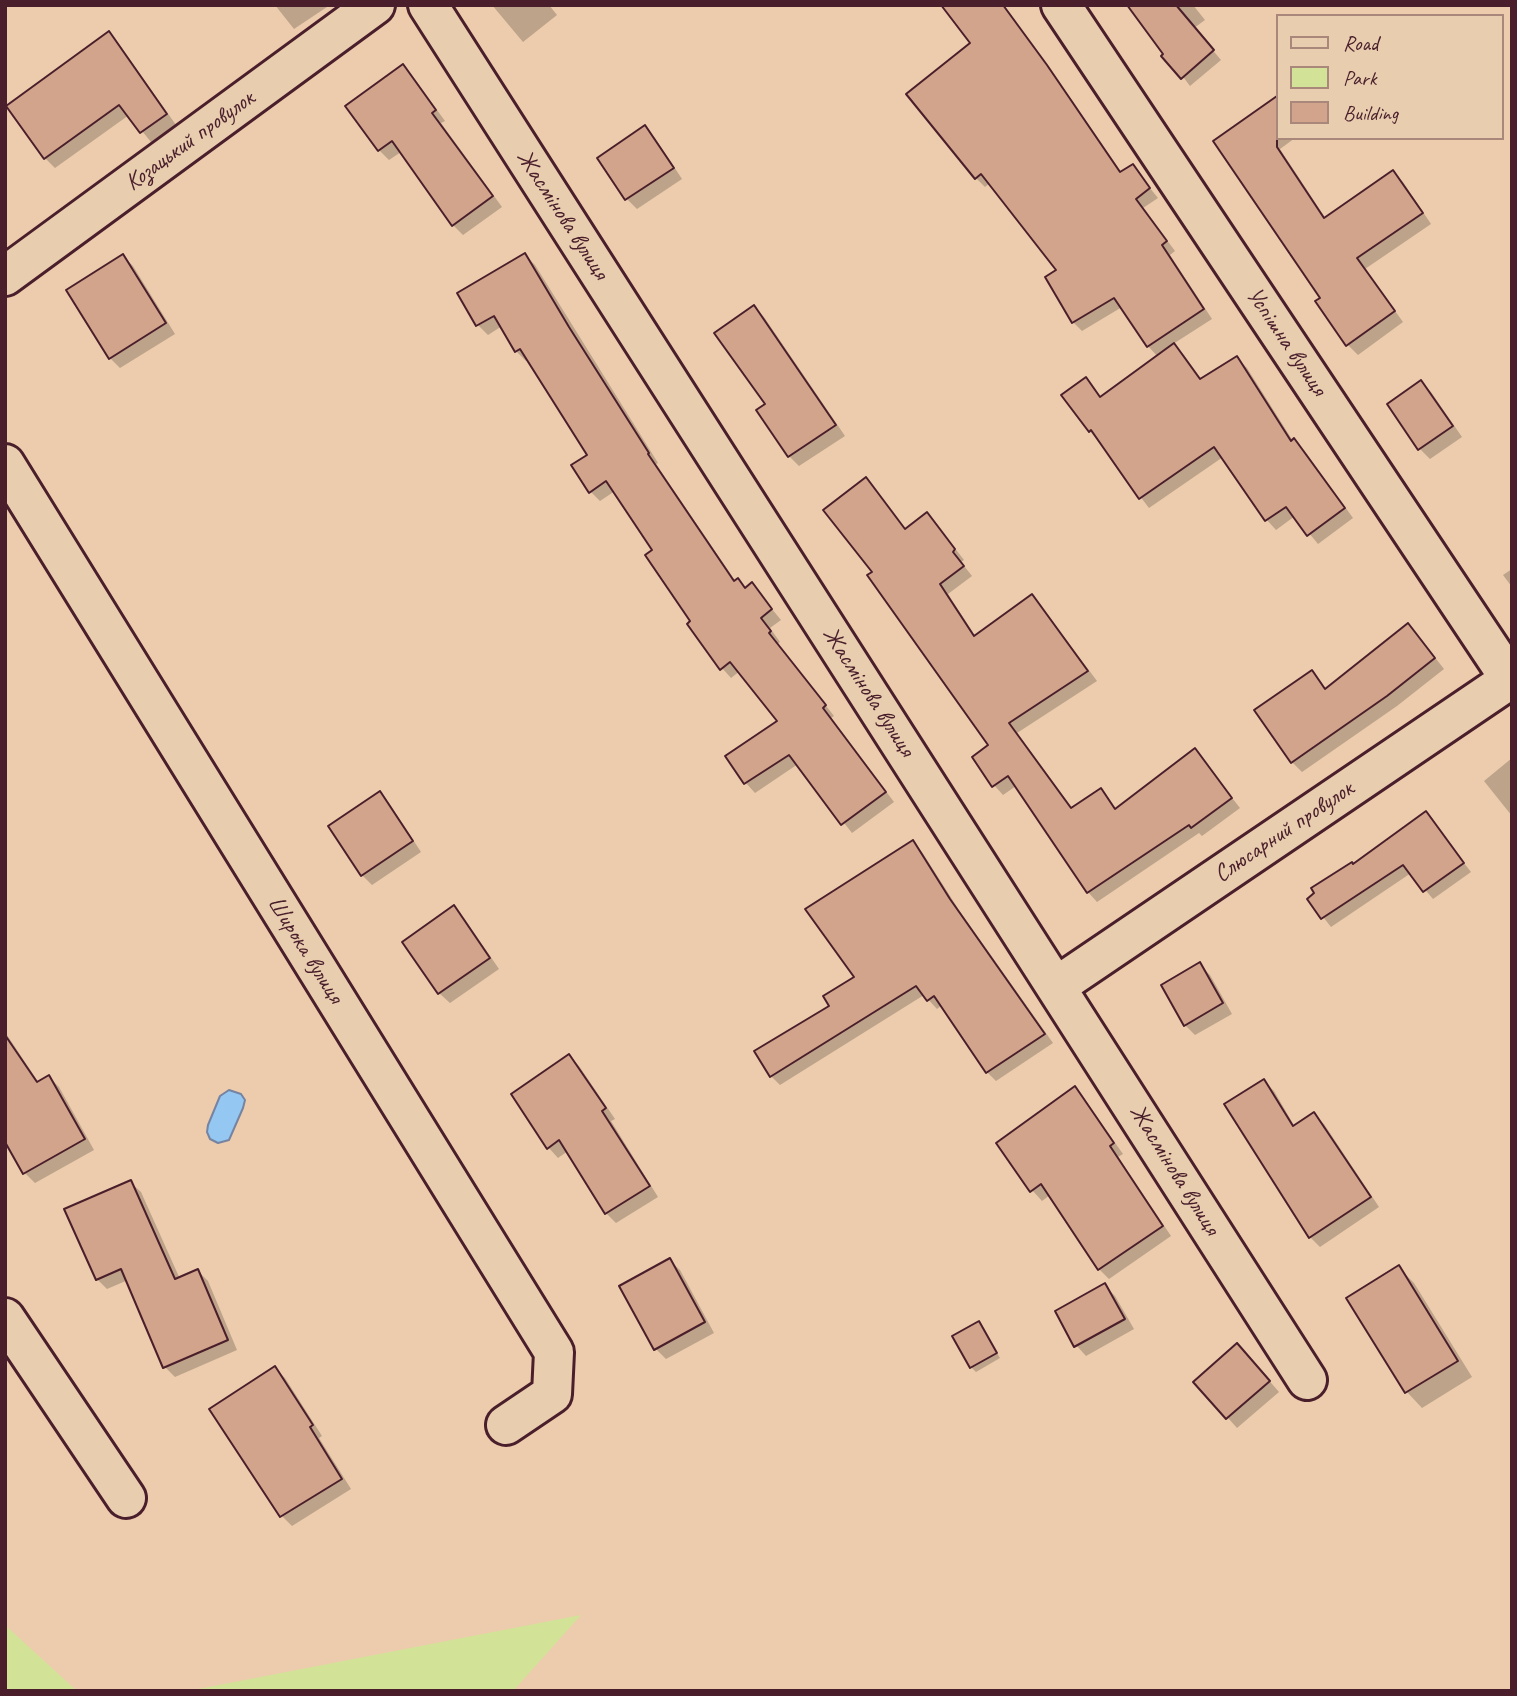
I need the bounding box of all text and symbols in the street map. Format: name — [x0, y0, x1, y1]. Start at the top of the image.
legend — [1276, 14, 1503, 140]
text: Road — [1343, 30, 1378, 56]
text: Park — [1343, 65, 1376, 91]
street label: Козацький провулок — [120, 84, 260, 198]
text: Building — [1343, 100, 1398, 126]
street label: Жасмінова вулиця — [509, 145, 615, 285]
street label: Успішна вулиця — [1239, 282, 1333, 402]
street label: Жасмінова вулиця — [815, 622, 921, 762]
street label: Слюсарний провулок — [1209, 775, 1359, 889]
street label: Широка вулиця — [261, 891, 349, 1009]
street label: Жасмінова вулиця — [1122, 1099, 1226, 1241]

